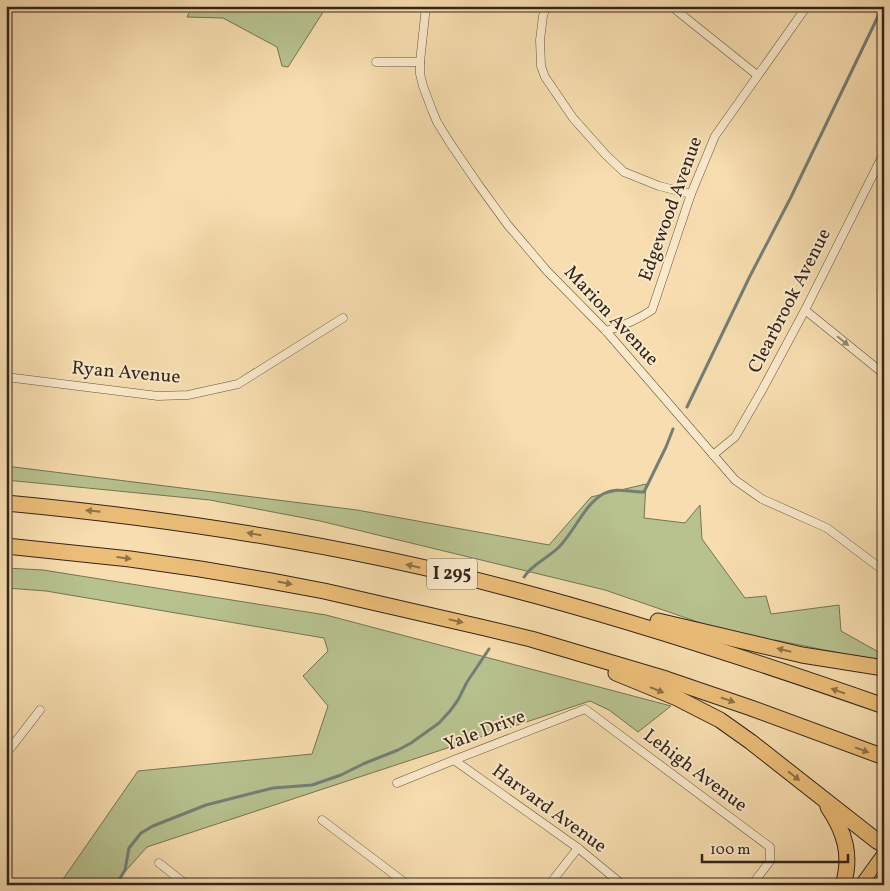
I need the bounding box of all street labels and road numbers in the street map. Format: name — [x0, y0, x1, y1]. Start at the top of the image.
street label: Edgewood Avenue — [633, 133, 709, 285]
street label: Clearbrook Avenue — [742, 224, 838, 378]
street label: Marion Avenue — [558, 260, 664, 372]
street label: Ryan Avenue — [70, 355, 182, 391]
road number: I 295 — [427, 558, 477, 590]
street label: Yale Drive — [441, 704, 529, 758]
street label: Lehigh Avenue — [638, 723, 752, 819]
street label: Harvard Avenue — [486, 759, 612, 859]

